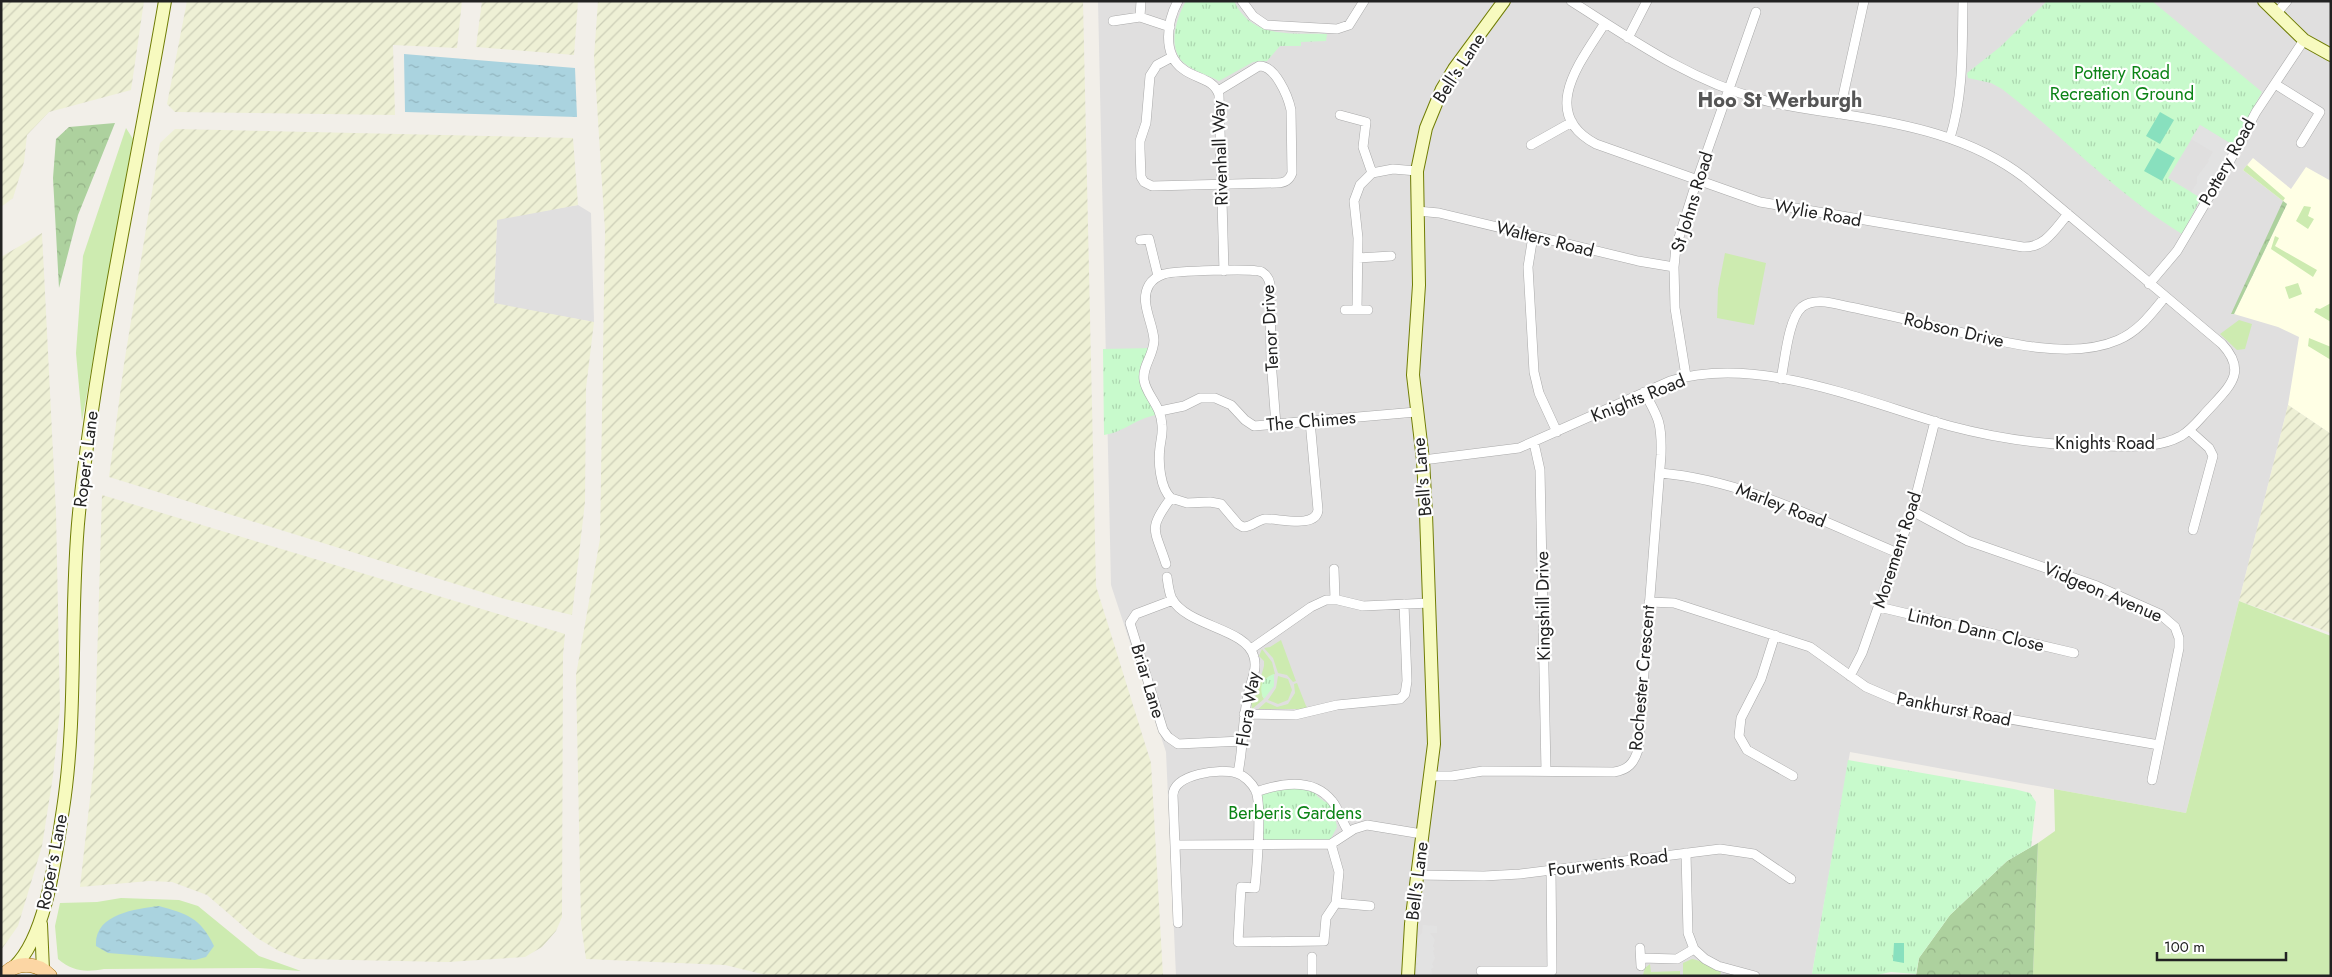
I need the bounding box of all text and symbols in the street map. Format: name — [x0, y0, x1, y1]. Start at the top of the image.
street label: Bell's Lane — [1427, 28, 1491, 108]
park label: Pottery Road Recreation Ground — [2050, 60, 2194, 107]
district label: Hoo St Werburgh — [1698, 86, 1862, 115]
street label: Rivenhall Way — [1205, 100, 1235, 206]
street label: Pottery Road — [2192, 114, 2262, 210]
street label: St Johns Road — [1664, 148, 1720, 256]
street label: Wylie Road — [1772, 193, 1864, 233]
street label: Walters Road — [1493, 214, 1597, 264]
street label: Tenor Drive — [1255, 284, 1285, 372]
street label: Robson Drive — [1901, 306, 2007, 354]
street label: Knights Road — [1587, 367, 1689, 429]
street label: The Chimes — [1265, 404, 1357, 438]
street label: Roper's Lane — [67, 409, 105, 509]
street label: Knights Road — [2055, 430, 2155, 456]
street label: Bell's Lane — [1406, 436, 1438, 518]
street label: Marley Road — [1732, 476, 1830, 534]
street label: Morement Road — [1866, 488, 1928, 612]
street label: Kingshill Drive — [1529, 551, 1557, 661]
street label: Vidgeon Avenue — [2039, 555, 2167, 629]
street label: Linton Dann Close — [1905, 602, 2047, 658]
street label: Rochester Crescent — [1623, 603, 1661, 752]
street label: Briar Lane — [1124, 641, 1172, 721]
street label: Flora Way — [1229, 670, 1267, 748]
street label: Pankhurst Road — [1894, 685, 2014, 733]
park label: Berberis Gardens — [1228, 800, 1362, 826]
street label: Roper's Lane — [30, 812, 74, 912]
street label: Bell's Lane — [1399, 840, 1435, 922]
street label: Fourwents Road — [1546, 843, 1670, 883]
scale bar — [2157, 930, 2286, 962]
text: 100 m — [2164, 936, 2205, 958]

